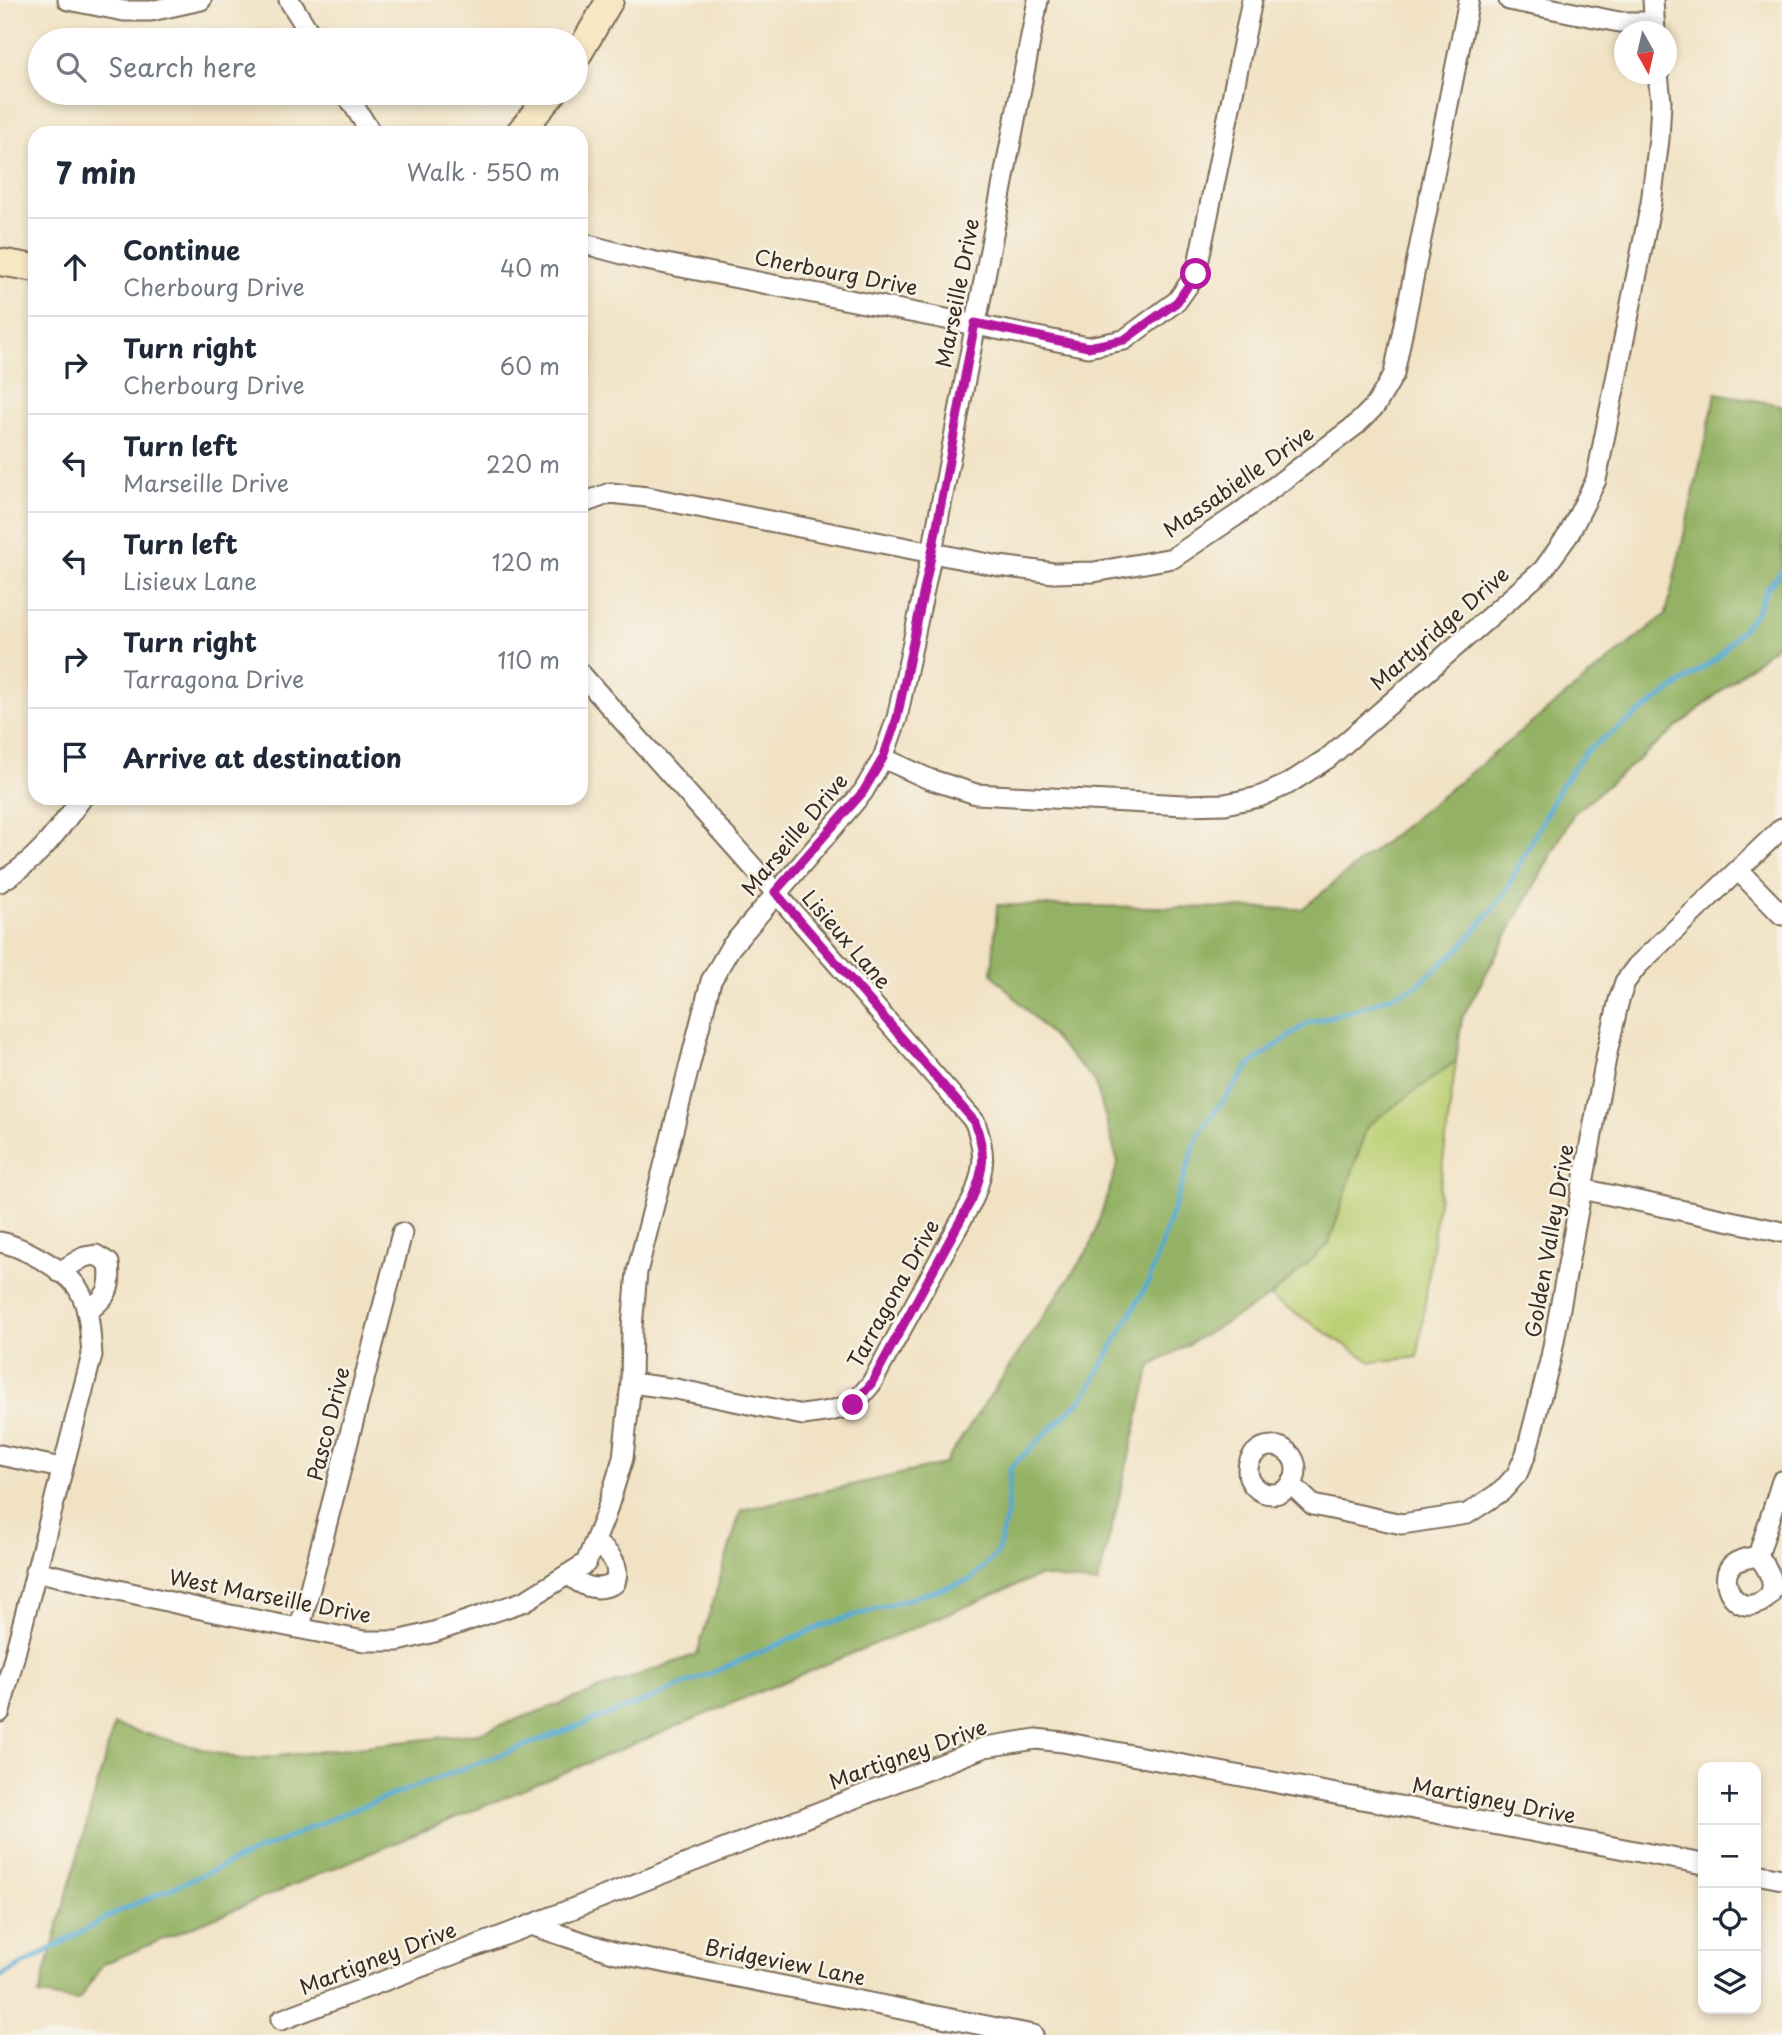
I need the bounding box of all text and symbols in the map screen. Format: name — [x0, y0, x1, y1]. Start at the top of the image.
north arrow — [1614, 21, 1677, 84]
search box — [28, 28, 588, 105]
text: Search here — [108, 47, 257, 86]
icon: search — [52, 48, 90, 86]
text: 7 min — [56, 149, 137, 194]
text: Walk · 550 m — [407, 154, 560, 189]
street label: Marseille Drive — [926, 215, 986, 370]
text: Continue — [123, 230, 240, 269]
street label: Cherbourg Drive — [752, 240, 921, 303]
icon: ahead — [56, 248, 94, 286]
text: 40 m — [500, 250, 560, 285]
route start — [1180, 258, 1211, 289]
text: Cherbourg Drive — [123, 269, 305, 304]
text: Turn right — [123, 328, 257, 367]
icon: right — [56, 346, 94, 384]
text: 60 m — [500, 348, 560, 383]
text: Cherbourg Drive — [123, 367, 305, 402]
street label: Massabielle Drive — [1156, 416, 1320, 544]
text: Turn left — [123, 426, 238, 465]
icon: left — [56, 444, 94, 482]
text: 220 m — [486, 446, 560, 481]
text: Marseille Drive — [123, 465, 289, 500]
text: Turn left — [123, 524, 238, 563]
icon: left — [56, 542, 94, 580]
text: 120 m — [492, 544, 560, 579]
street label: Martyridge Drive — [1362, 558, 1515, 697]
text: Lisieux Lane — [123, 563, 257, 598]
text: Turn right — [123, 622, 257, 661]
icon: right — [56, 640, 94, 678]
text: 110 m — [498, 642, 560, 677]
text: Tarragona Drive — [123, 661, 304, 696]
icon: arrive — [56, 738, 94, 776]
text: Arrive at destination — [123, 738, 402, 777]
street label: Marseille Drive — [733, 765, 854, 902]
street label: Lisieux Lane — [795, 882, 900, 995]
street label: Golden Valley Drive — [1515, 1141, 1581, 1340]
street label: Tarragona Drive — [838, 1213, 946, 1373]
street label: Pasco Drive — [297, 1363, 357, 1484]
route end — [837, 1389, 868, 1420]
street label: West Marseille Drive — [166, 1560, 374, 1630]
street label: Martigney Drive — [824, 1710, 991, 1796]
map controls — [1698, 1762, 1761, 2014]
button: + — [1698, 1762, 1761, 1825]
street label: Martigney Drive — [1410, 1768, 1579, 1831]
button: − — [1698, 1825, 1761, 1888]
button: locate — [1698, 1888, 1761, 1951]
street label: Martigney Drive — [294, 1913, 460, 2002]
street label: Bridgeview Lane — [703, 1930, 868, 1992]
button: layers — [1698, 1951, 1761, 2014]

